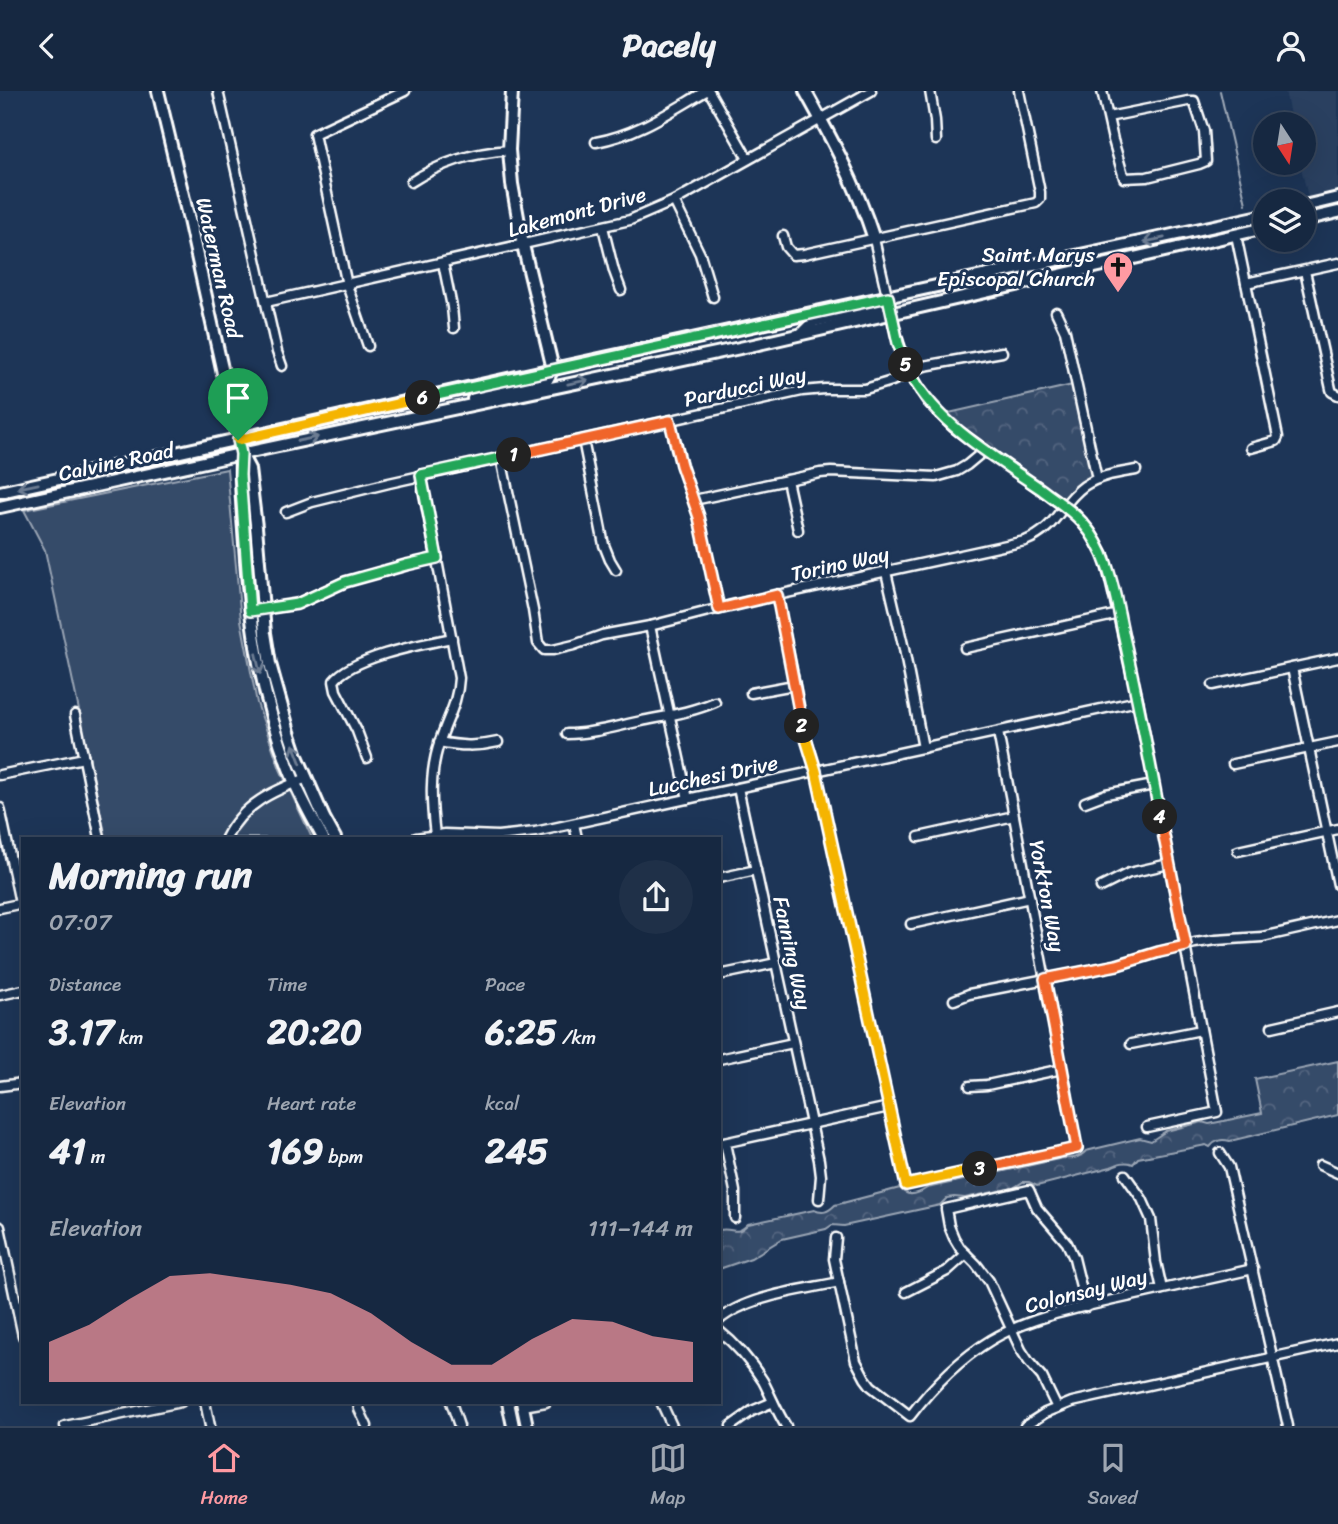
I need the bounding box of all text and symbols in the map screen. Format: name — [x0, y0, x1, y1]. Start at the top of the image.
text: Pacely — [622, 17, 716, 74]
icon: back — [28, 27, 66, 65]
icon: person — [1272, 27, 1310, 65]
north arrow — [1253, 112, 1316, 175]
map controls — [1253, 112, 1316, 252]
street label: Lakemont Drive — [503, 175, 651, 249]
button: layers — [1253, 189, 1316, 252]
street label: Waterman Road — [184, 194, 254, 344]
one-way arrow — [1143, 234, 1166, 247]
place label: Saint Marys Episcopal Church — [937, 236, 1095, 298]
church icon: Saint Marys Episcopal Church — [1101, 250, 1135, 294]
pin: 5 — [888, 347, 923, 383]
text: 5 — [900, 348, 911, 381]
street label: Parducci Way — [680, 355, 810, 418]
pin — [208, 368, 268, 440]
one-way arrow — [566, 374, 589, 388]
icon: arrive — [219, 379, 257, 417]
pin: 6 — [406, 381, 440, 415]
text: 6 — [417, 381, 428, 414]
street label: Calvine Road — [55, 431, 179, 493]
one-way arrow — [296, 432, 319, 446]
pin: 1 — [496, 437, 532, 473]
text: 1 — [509, 438, 518, 471]
one-way arrow — [17, 480, 40, 493]
street label: Torino Way — [787, 535, 893, 593]
one-way arrow — [252, 652, 266, 675]
pin: 2 — [784, 709, 820, 743]
text: 2 — [796, 709, 807, 742]
one-way arrow — [289, 744, 302, 765]
street label: Lucchesi Drive — [644, 744, 782, 808]
pin: 4 — [1142, 799, 1178, 835]
text: 4 — [1154, 800, 1165, 833]
street label: Yorkton Way — [1018, 837, 1076, 955]
text: Morning run — [49, 842, 252, 909]
button: share — [619, 860, 693, 934]
street label: Fanning Way — [761, 893, 823, 1014]
text: 07:07 — [49, 902, 111, 943]
text: Distance — [49, 968, 121, 1001]
text: Time — [267, 968, 307, 1001]
text: Pace — [485, 968, 525, 1001]
text: 3.17 — [49, 1001, 114, 1063]
text: 20:20 — [267, 1001, 362, 1063]
text: 6:25 — [485, 1001, 557, 1063]
text: km — [114, 1021, 143, 1054]
text: /km — [557, 1021, 596, 1054]
text: Elevation — [49, 1087, 126, 1120]
text: Heart rate — [267, 1087, 356, 1120]
text: kcal — [485, 1087, 520, 1120]
text: 41 — [49, 1120, 86, 1182]
text: 169 — [267, 1120, 323, 1182]
text: 245 — [485, 1120, 548, 1182]
text: m — [86, 1140, 105, 1173]
text: bpm — [323, 1140, 363, 1173]
pin: 3 — [962, 1151, 998, 1187]
text: 3 — [974, 1152, 985, 1185]
text: Elevation — [49, 1208, 142, 1249]
text: 111–144 m — [588, 1208, 693, 1249]
street label: Colonsay Way — [1021, 1257, 1151, 1325]
tab: Home — [200, 1439, 248, 1514]
tab: Map — [649, 1439, 687, 1514]
tab: Saved — [1088, 1439, 1138, 1514]

